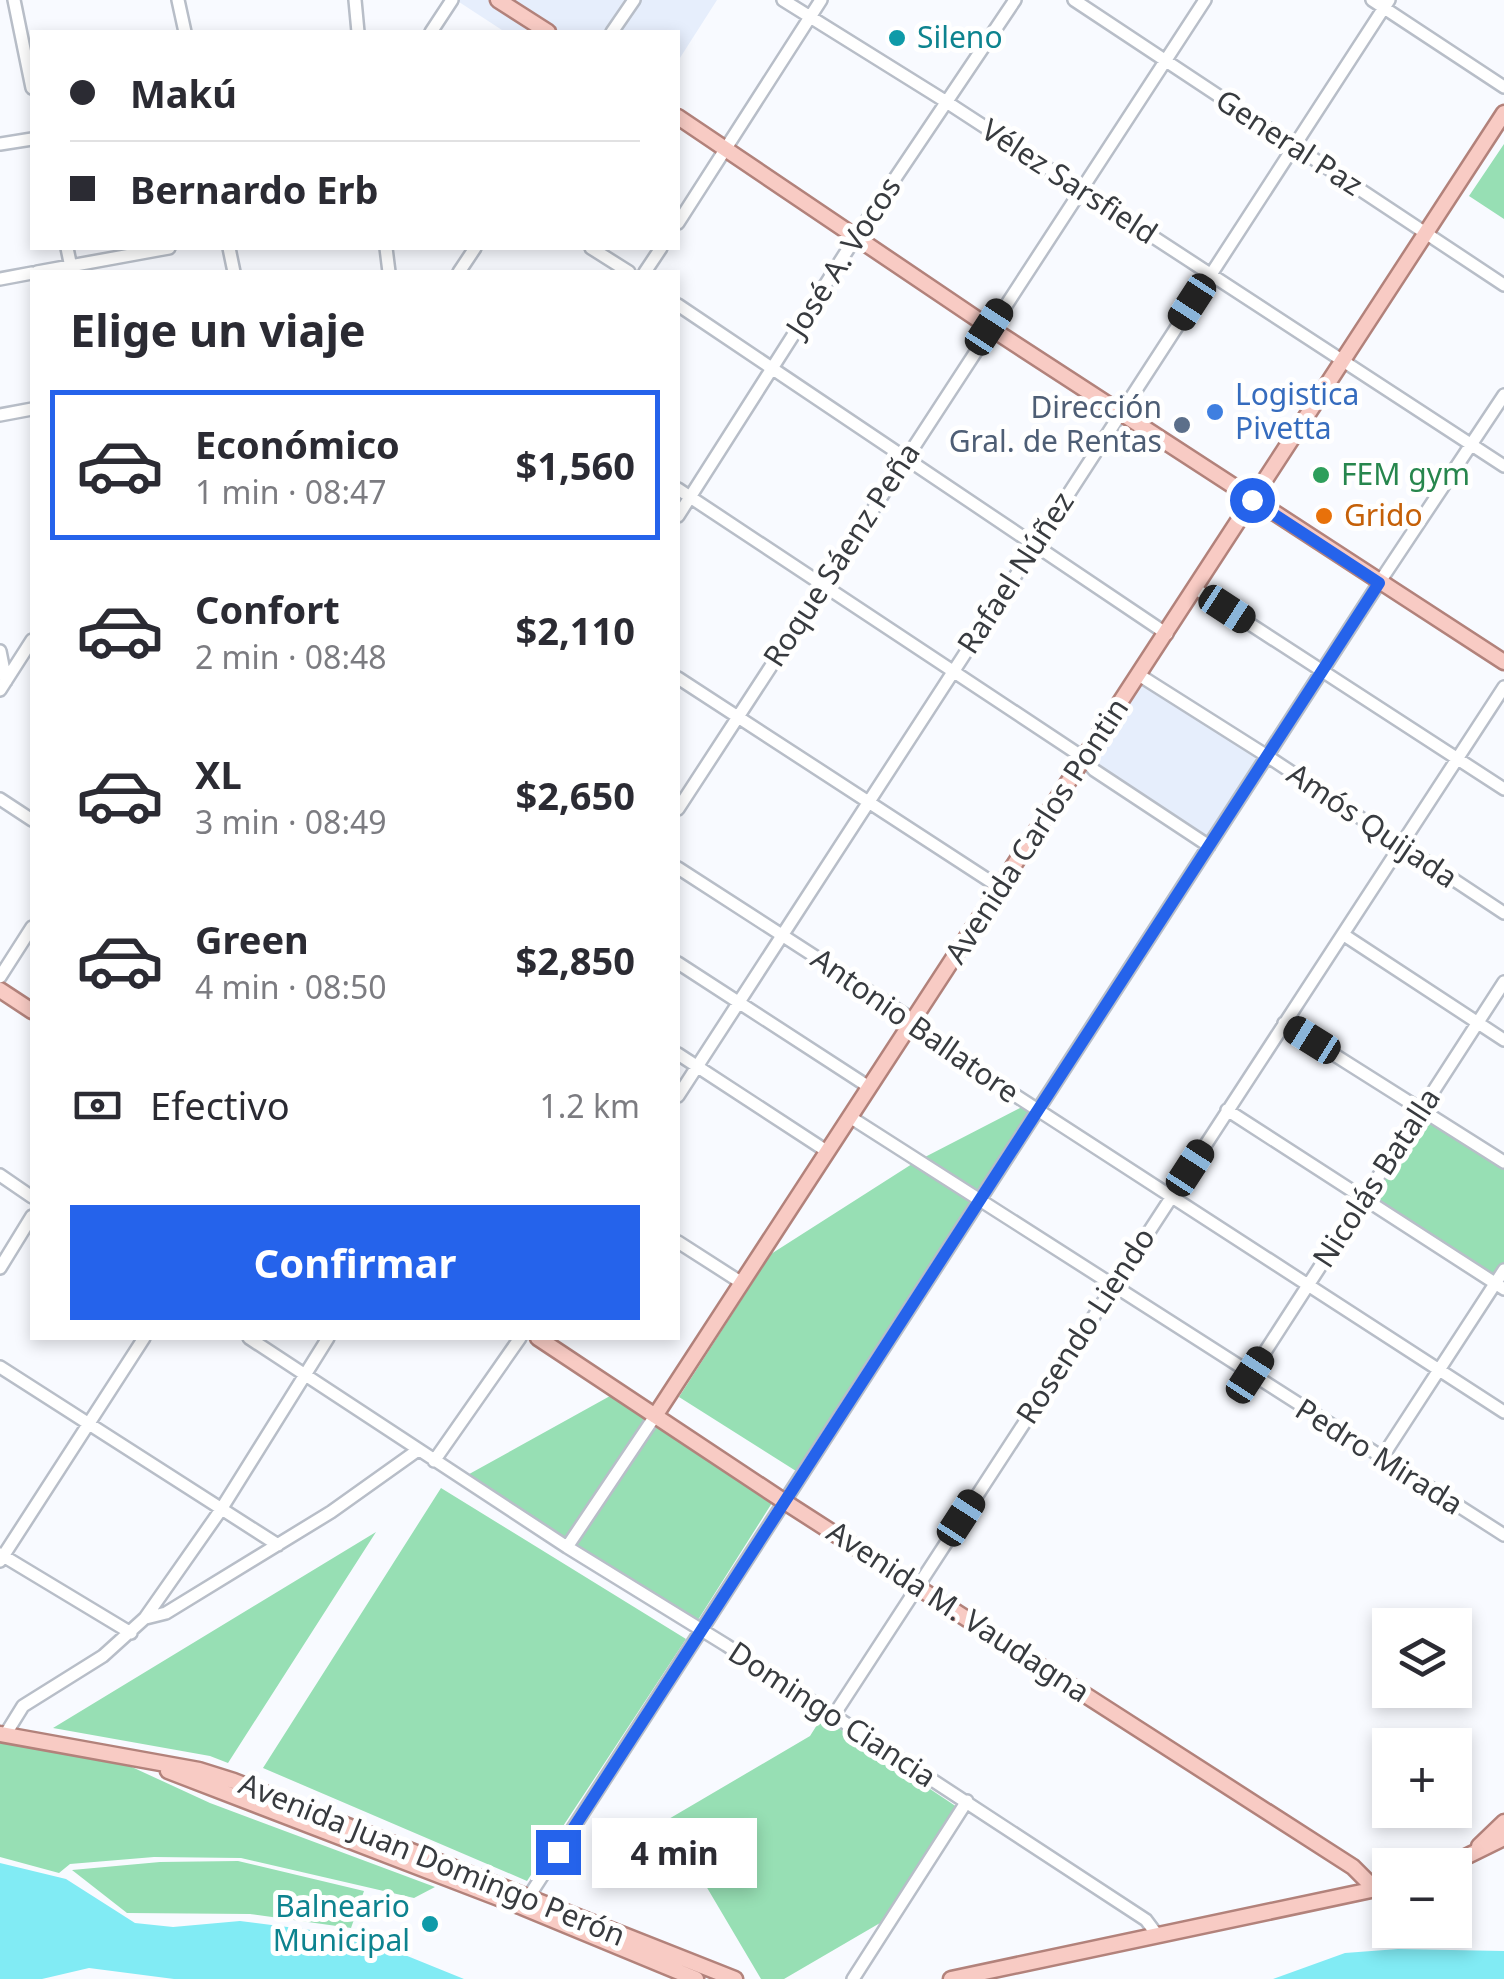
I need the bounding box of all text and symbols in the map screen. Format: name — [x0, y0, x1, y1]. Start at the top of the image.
place label: Sileno — [917, 16, 1003, 57]
marker: Sileno — [886, 27, 908, 49]
text: Makú — [130, 67, 237, 119]
street label: General Paz — [1208, 79, 1371, 205]
street label: Vélez Sarsfield — [974, 109, 1166, 253]
text: Bernardo Erb — [130, 163, 379, 215]
street label: José A. Vocos — [774, 168, 910, 347]
car — [1163, 269, 1221, 335]
car — [960, 294, 1018, 360]
text: Elige un viaje — [70, 299, 366, 360]
place label: Logistica Pivetta — [1235, 373, 1359, 448]
place label: Dirección Gral. de Rentas — [949, 386, 1162, 461]
marker: Logistica Pivetta — [1204, 401, 1226, 423]
marker: Dirección Gral. de Rentas — [1171, 414, 1193, 436]
text: Económico — [195, 418, 400, 470]
icon: car — [75, 420, 165, 510]
street label: Roque Sáenz Peña — [753, 434, 929, 674]
text: $1,560 — [515, 439, 635, 491]
place label: FEM gym — [1341, 453, 1470, 494]
marker: FEM gym — [1310, 464, 1332, 486]
text: 1 min · 08:47 — [195, 470, 387, 513]
route start — [1230, 478, 1275, 523]
street label: Rafael Núñez — [947, 483, 1083, 661]
place label: Grido — [1344, 494, 1423, 535]
marker: Grido — [1313, 505, 1335, 527]
car — [1194, 580, 1260, 638]
text: Confort — [195, 583, 340, 635]
icon: car — [75, 585, 165, 675]
text: $2,110 — [515, 604, 635, 656]
text: 2 min · 08:48 — [195, 635, 387, 678]
street label: Avenida Carlos Pontin — [934, 689, 1137, 971]
text: XL — [195, 748, 242, 800]
icon: car — [75, 750, 165, 840]
street label: Amós Quijada — [1280, 753, 1466, 897]
text: $2,650 — [515, 769, 635, 821]
text: 3 min · 08:49 — [195, 800, 387, 843]
text: Green — [195, 913, 309, 965]
icon: car — [75, 915, 165, 1005]
text: $2,850 — [515, 934, 635, 986]
street label: Antonio Ballatore — [804, 938, 1028, 1112]
text: 4 min · 08:50 — [195, 965, 387, 1008]
car — [1279, 1011, 1345, 1069]
icon: cash — [70, 1078, 125, 1133]
text: Efectivo — [150, 1079, 290, 1131]
street label: Nicolás Batalla — [1302, 1080, 1449, 1275]
text: 1.2 km — [539, 1084, 640, 1127]
car — [1161, 1135, 1219, 1201]
button: Confirmar — [70, 1205, 640, 1320]
street label: Rosendo Liendo — [1006, 1219, 1164, 1431]
car — [1221, 1342, 1279, 1408]
street label: Pedro Mirada — [1288, 1388, 1471, 1523]
car — [932, 1485, 990, 1551]
street label: Avenida M. Vaudagna — [819, 1510, 1098, 1711]
map controls — [1372, 1608, 1472, 1948]
button: layers — [1372, 1608, 1472, 1708]
street label: Domingo Ciancia — [721, 1631, 945, 1796]
button: + — [1372, 1728, 1472, 1828]
street label: Avenida Juan Domingo Perón — [233, 1762, 632, 1955]
callout: 4 min — [593, 1817, 758, 1887]
route end — [536, 1830, 581, 1875]
text: 4 min — [630, 1831, 719, 1874]
button: − — [1372, 1848, 1472, 1948]
place label: Balneario Municipal — [273, 1885, 410, 1960]
marker: Balneario Municipal — [419, 1913, 441, 1935]

